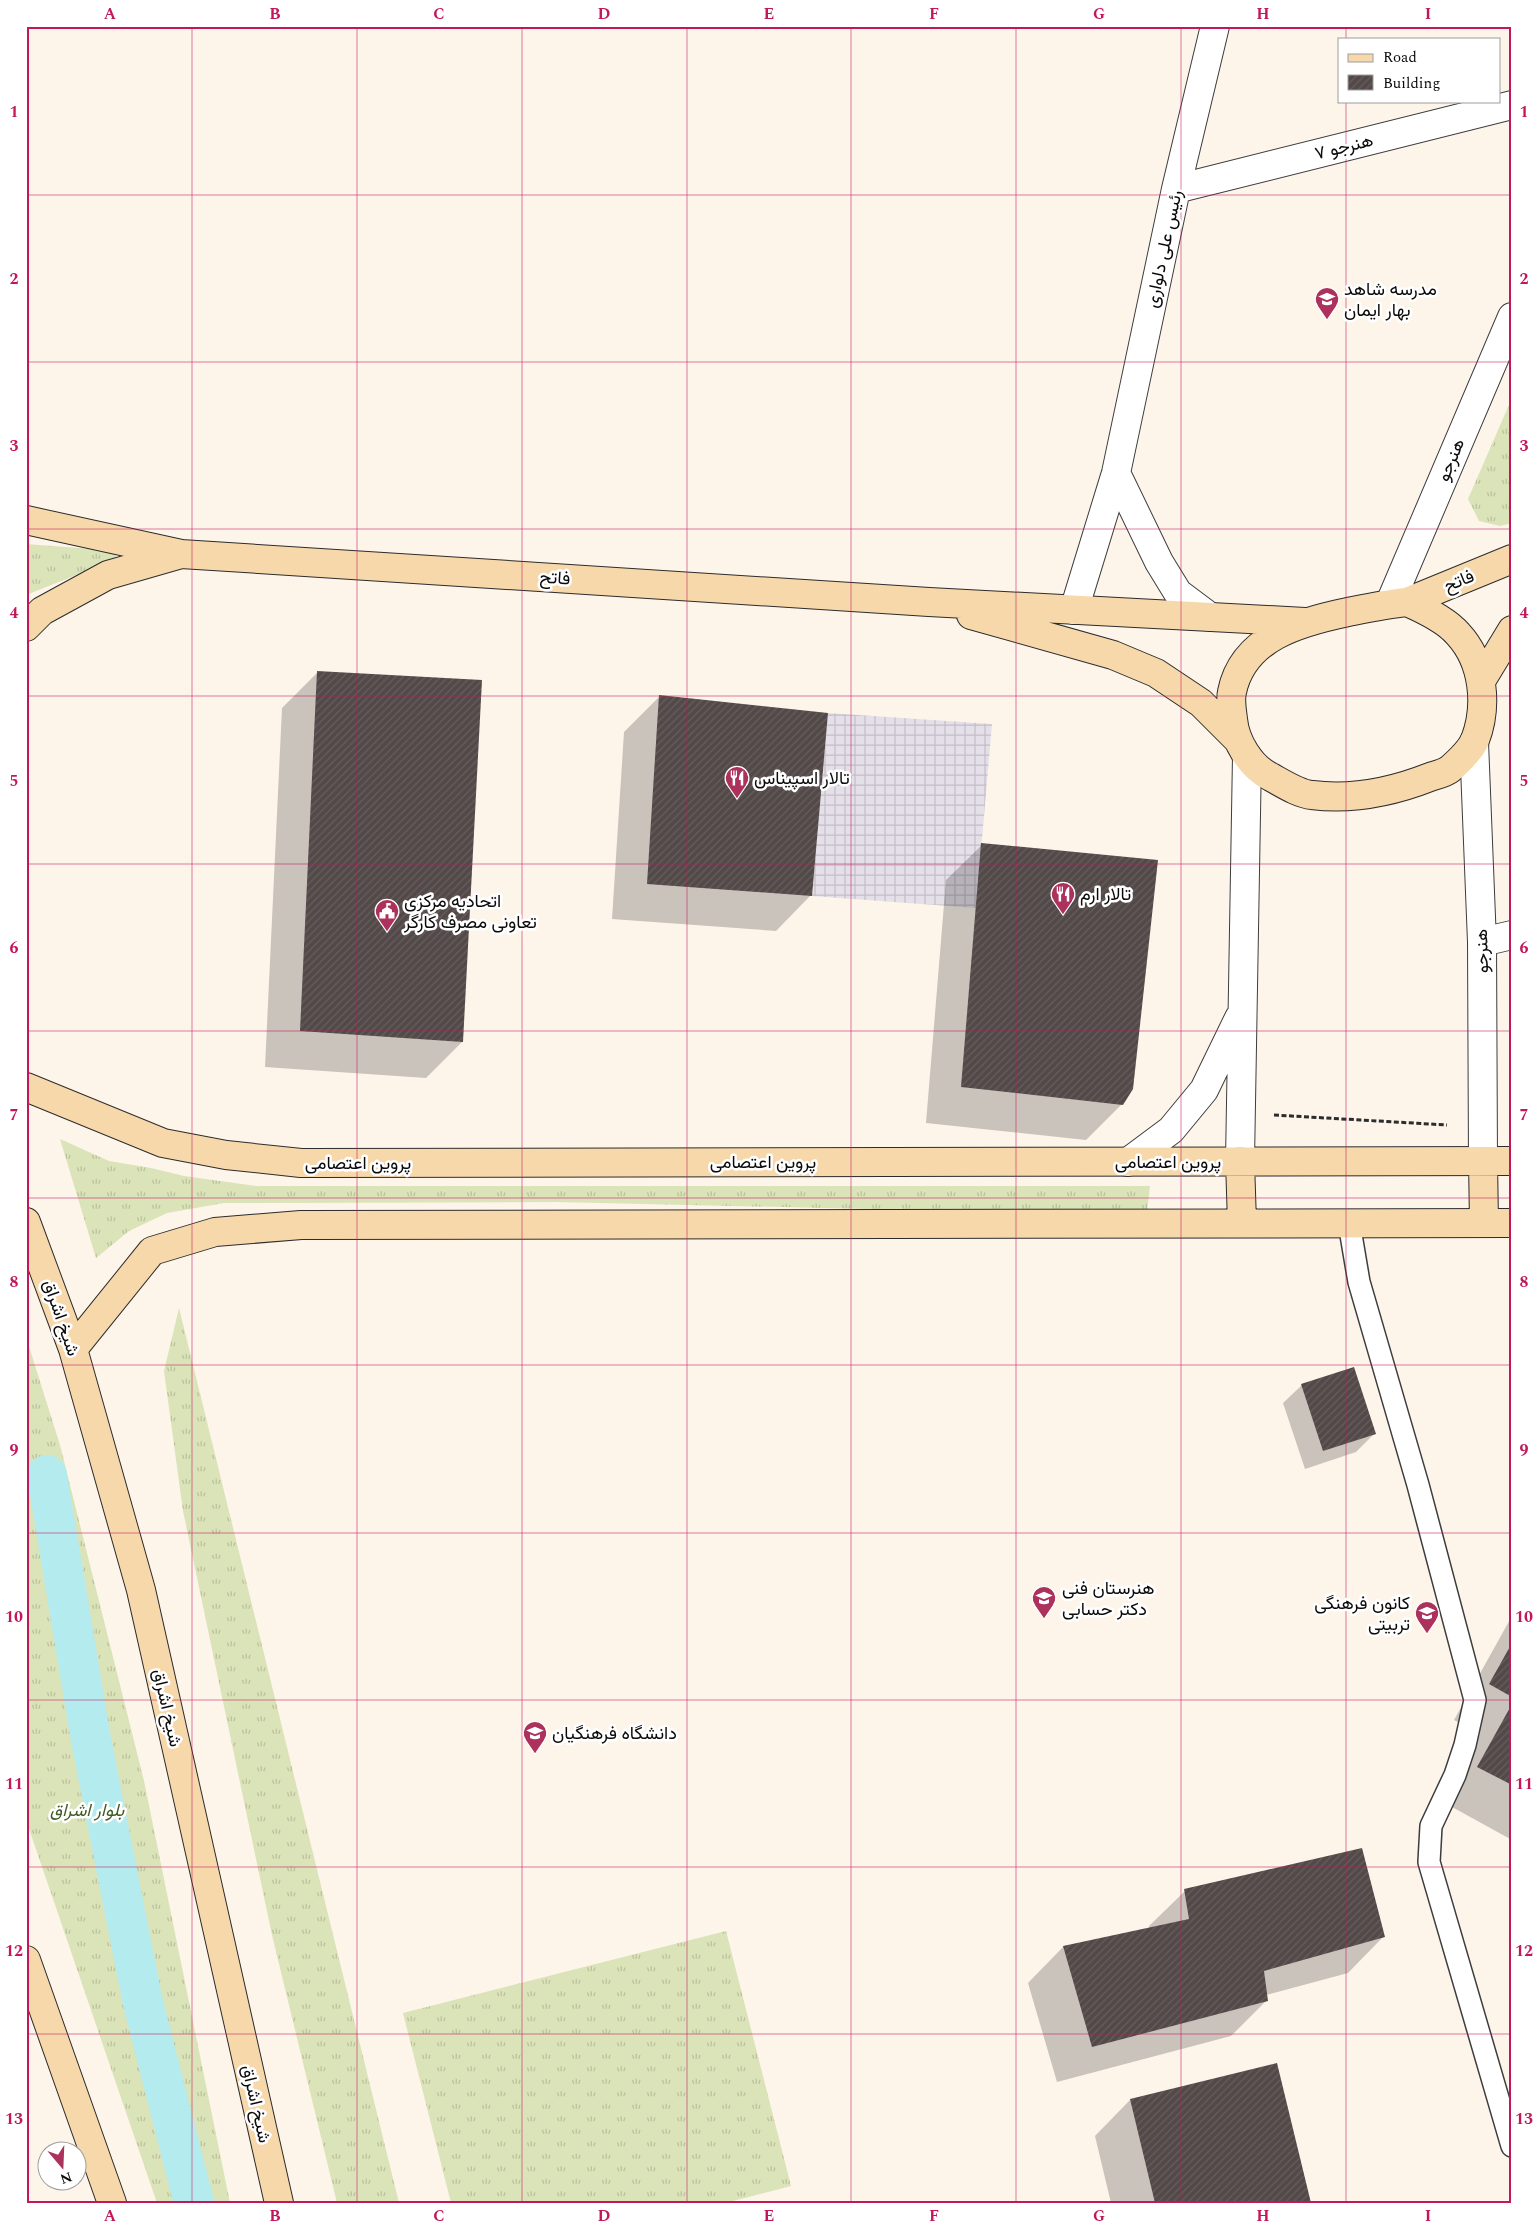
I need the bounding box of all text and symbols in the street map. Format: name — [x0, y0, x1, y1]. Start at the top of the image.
text: A — [104, 2, 117, 26]
text: B — [269, 2, 281, 26]
text: C — [433, 2, 445, 26]
text: D — [598, 2, 611, 26]
text: E — [764, 2, 774, 26]
text: F — [929, 2, 939, 26]
text: G — [1093, 2, 1105, 26]
text: H — [1256, 2, 1270, 26]
text: I — [1425, 2, 1431, 26]
legend — [1338, 38, 1500, 102]
text: Road — [1383, 46, 1417, 69]
text: Building — [1383, 72, 1440, 95]
text: 1 — [10, 100, 18, 124]
text: 1 — [1520, 100, 1528, 124]
street label: هنرجو ۷ — [1312, 127, 1376, 167]
street label: رئیس علی دلواری — [1138, 188, 1190, 310]
text: 2 — [10, 267, 19, 291]
text: 2 — [1520, 267, 1529, 291]
place label: مدرسه شاهد بهار ایمان — [1344, 276, 1437, 324]
school or university icon: مدرسه شاهد بهار ایمان — [1314, 286, 1340, 320]
text: 3 — [10, 434, 19, 458]
street label: هنرجو — [1430, 434, 1472, 486]
text: 3 — [1520, 434, 1529, 458]
street label: فاتح — [539, 563, 571, 593]
street label: فاتح — [1440, 563, 1478, 599]
text: 4 — [10, 601, 19, 625]
text: 4 — [1520, 601, 1529, 625]
restaurant icon: تالار اسپیناس — [724, 765, 750, 799]
place label: تالار اسپیناس — [754, 765, 850, 792]
text: 5 — [10, 769, 18, 793]
text: 5 — [1520, 769, 1528, 793]
restaurant icon: تالار ارم — [1050, 881, 1076, 915]
place label: تالار ارم — [1080, 881, 1131, 908]
place label: اتحادیه مرکزی تعاونی مصرف کارگر — [403, 888, 537, 936]
public building icon: اتحادیه مرکزی تعاونی مصرف کارگر — [374, 898, 400, 932]
street label: هنرجو — [1468, 929, 1496, 973]
text: 6 — [10, 936, 19, 960]
text: 6 — [1520, 936, 1529, 960]
text: 7 — [10, 1103, 19, 1127]
text: 7 — [1520, 1103, 1529, 1127]
street label: پروین اعتصامی — [710, 1149, 816, 1176]
street label: پروین اعتصامی — [1115, 1149, 1221, 1176]
street label: پروین اعتصامی — [305, 1150, 411, 1177]
text: 8 — [10, 1270, 19, 1294]
text: 8 — [1520, 1270, 1529, 1294]
street label: شیخ اشراق — [35, 1276, 87, 1360]
text: 9 — [10, 1438, 19, 1462]
text: 9 — [1520, 1438, 1529, 1462]
place label: هنرستان فنی دکتر حسابی — [1062, 1575, 1155, 1623]
school or university icon: هنرستان فنی دکتر حسابی — [1031, 1585, 1057, 1619]
place label: کانون فرهنگی تربیتی — [1314, 1590, 1410, 1638]
school or university icon: کانون فرهنگی تربیتی — [1414, 1600, 1440, 1634]
text: 10 — [5, 1605, 23, 1629]
text: 10 — [1515, 1605, 1533, 1629]
street label: شیخ اشراق — [145, 1666, 189, 1750]
school or university icon: دانشگاه فرهنگیان — [522, 1720, 548, 1754]
place label: دانشگاه فرهنگیان — [552, 1720, 677, 1747]
text: 11 — [5, 1772, 23, 1796]
text: 11 — [1515, 1772, 1533, 1796]
park label: بلوار اشراق — [50, 1797, 125, 1824]
text: 12 — [5, 1939, 23, 1963]
text: 12 — [1515, 1939, 1533, 1963]
street label: شیخ اشراق — [234, 2062, 278, 2146]
text: 13 — [5, 2107, 23, 2131]
text: 13 — [1515, 2107, 1533, 2131]
north arrow — [38, 2142, 88, 2192]
text: N — [57, 2166, 75, 2190]
text: A — [104, 2204, 117, 2228]
text: B — [269, 2204, 281, 2228]
text: C — [433, 2204, 445, 2228]
text: D — [598, 2204, 611, 2228]
text: E — [764, 2204, 774, 2228]
text: F — [929, 2204, 939, 2228]
text: G — [1093, 2204, 1105, 2228]
text: H — [1256, 2204, 1270, 2228]
text: I — [1425, 2204, 1431, 2228]

